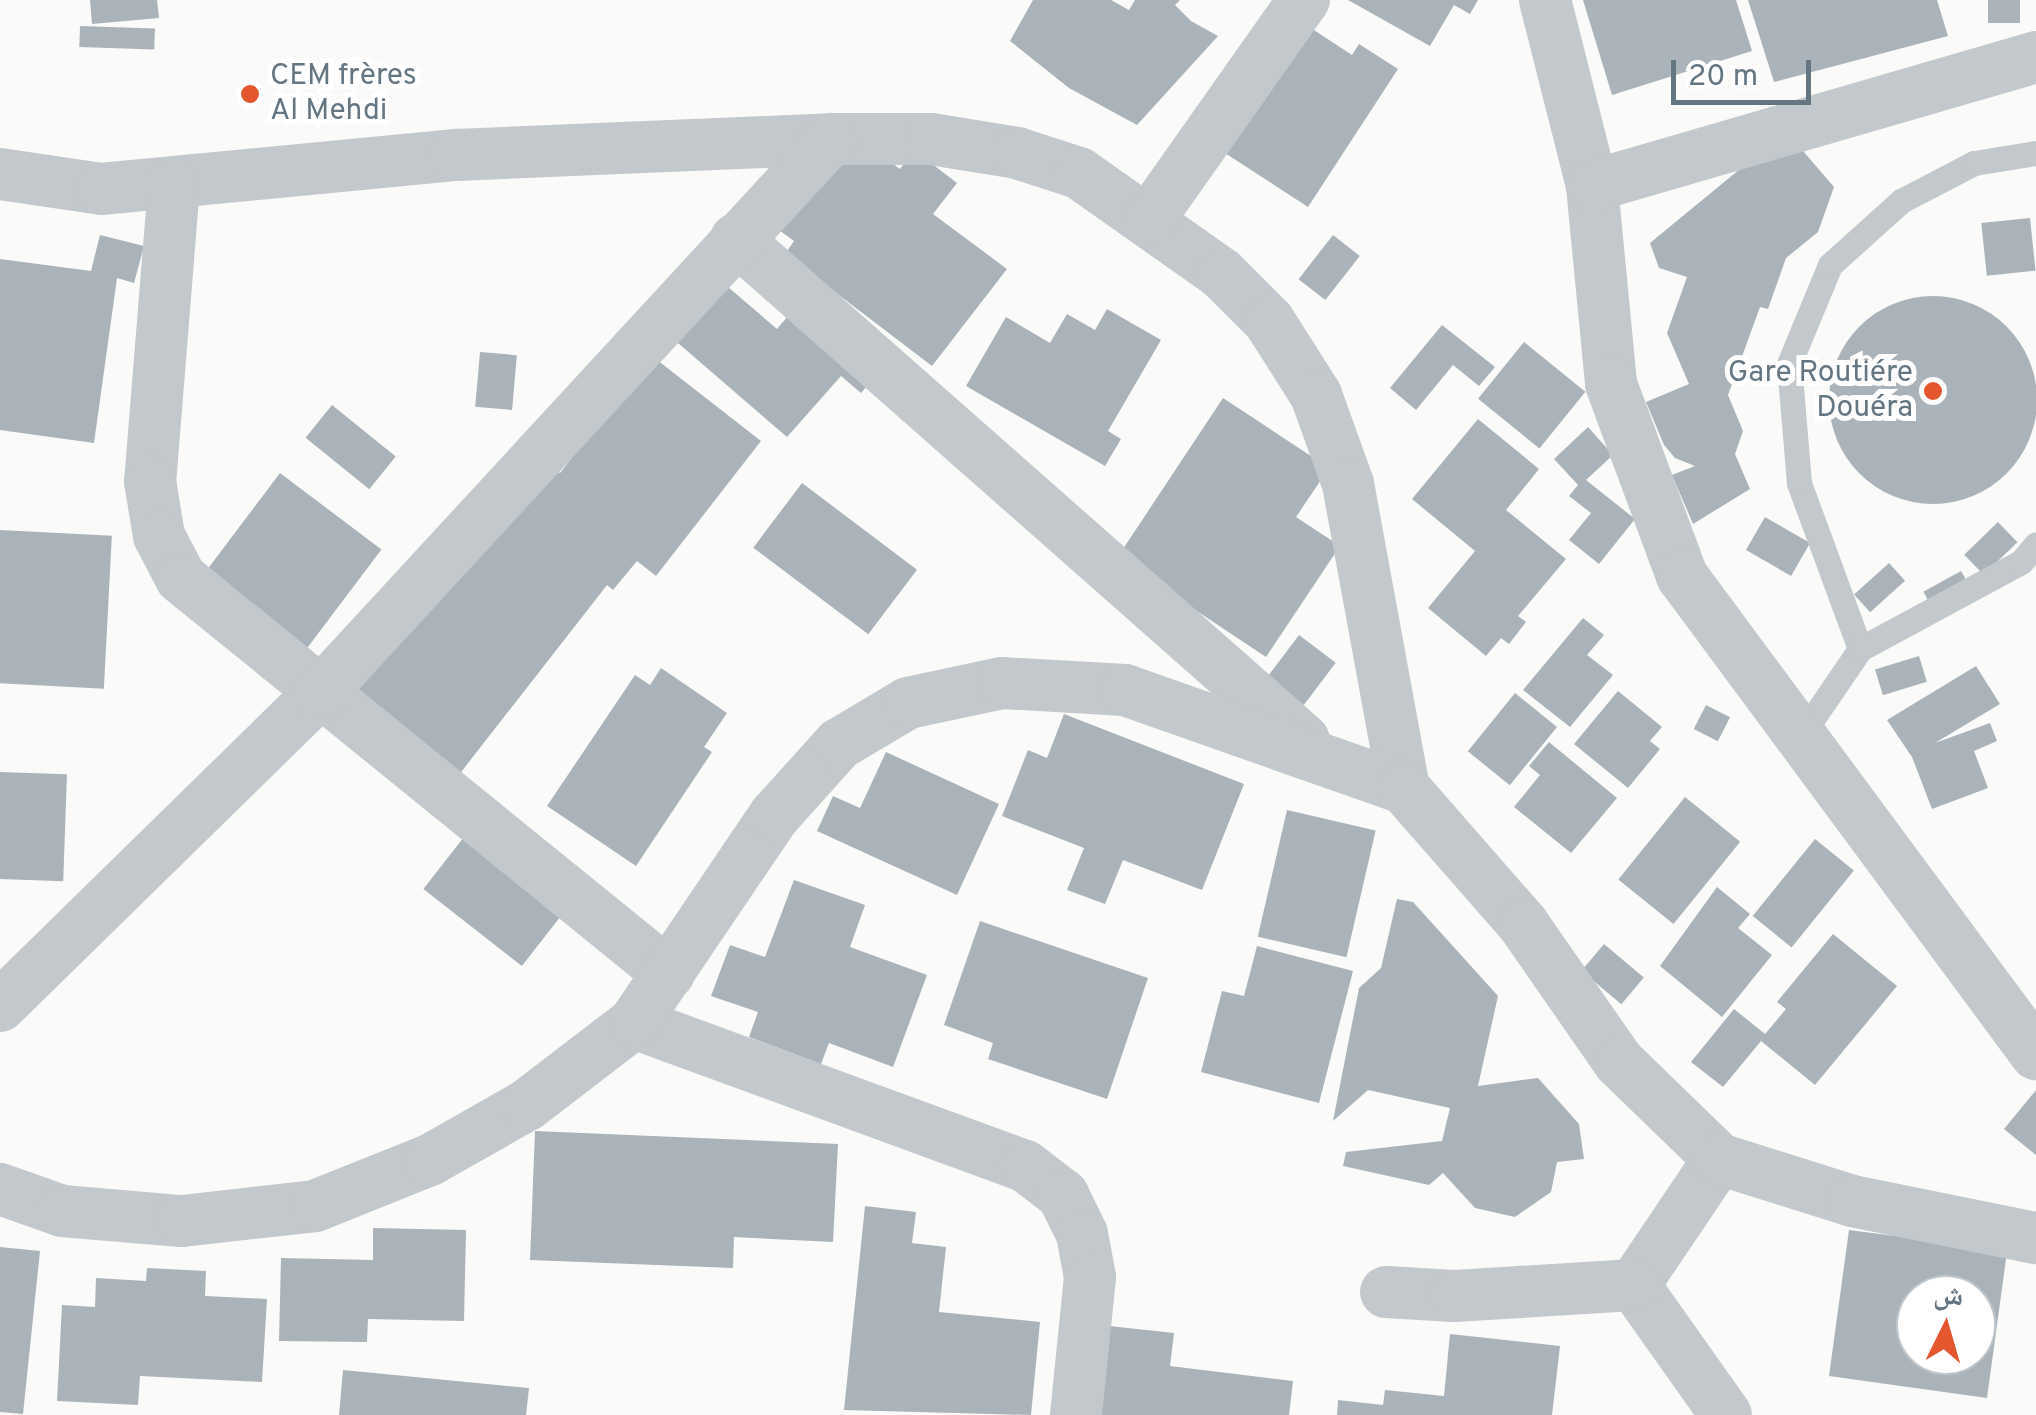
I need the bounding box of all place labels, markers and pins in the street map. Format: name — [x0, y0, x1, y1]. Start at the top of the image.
place label: CEM frères Al Mehdi — [270, 59, 417, 130]
marker: CEM frères Al Mehdi — [239, 83, 261, 105]
place label: Gare Routiére Douéra — [1728, 356, 1913, 426]
marker: Gare Routiére Douéra — [1922, 380, 1944, 402]

